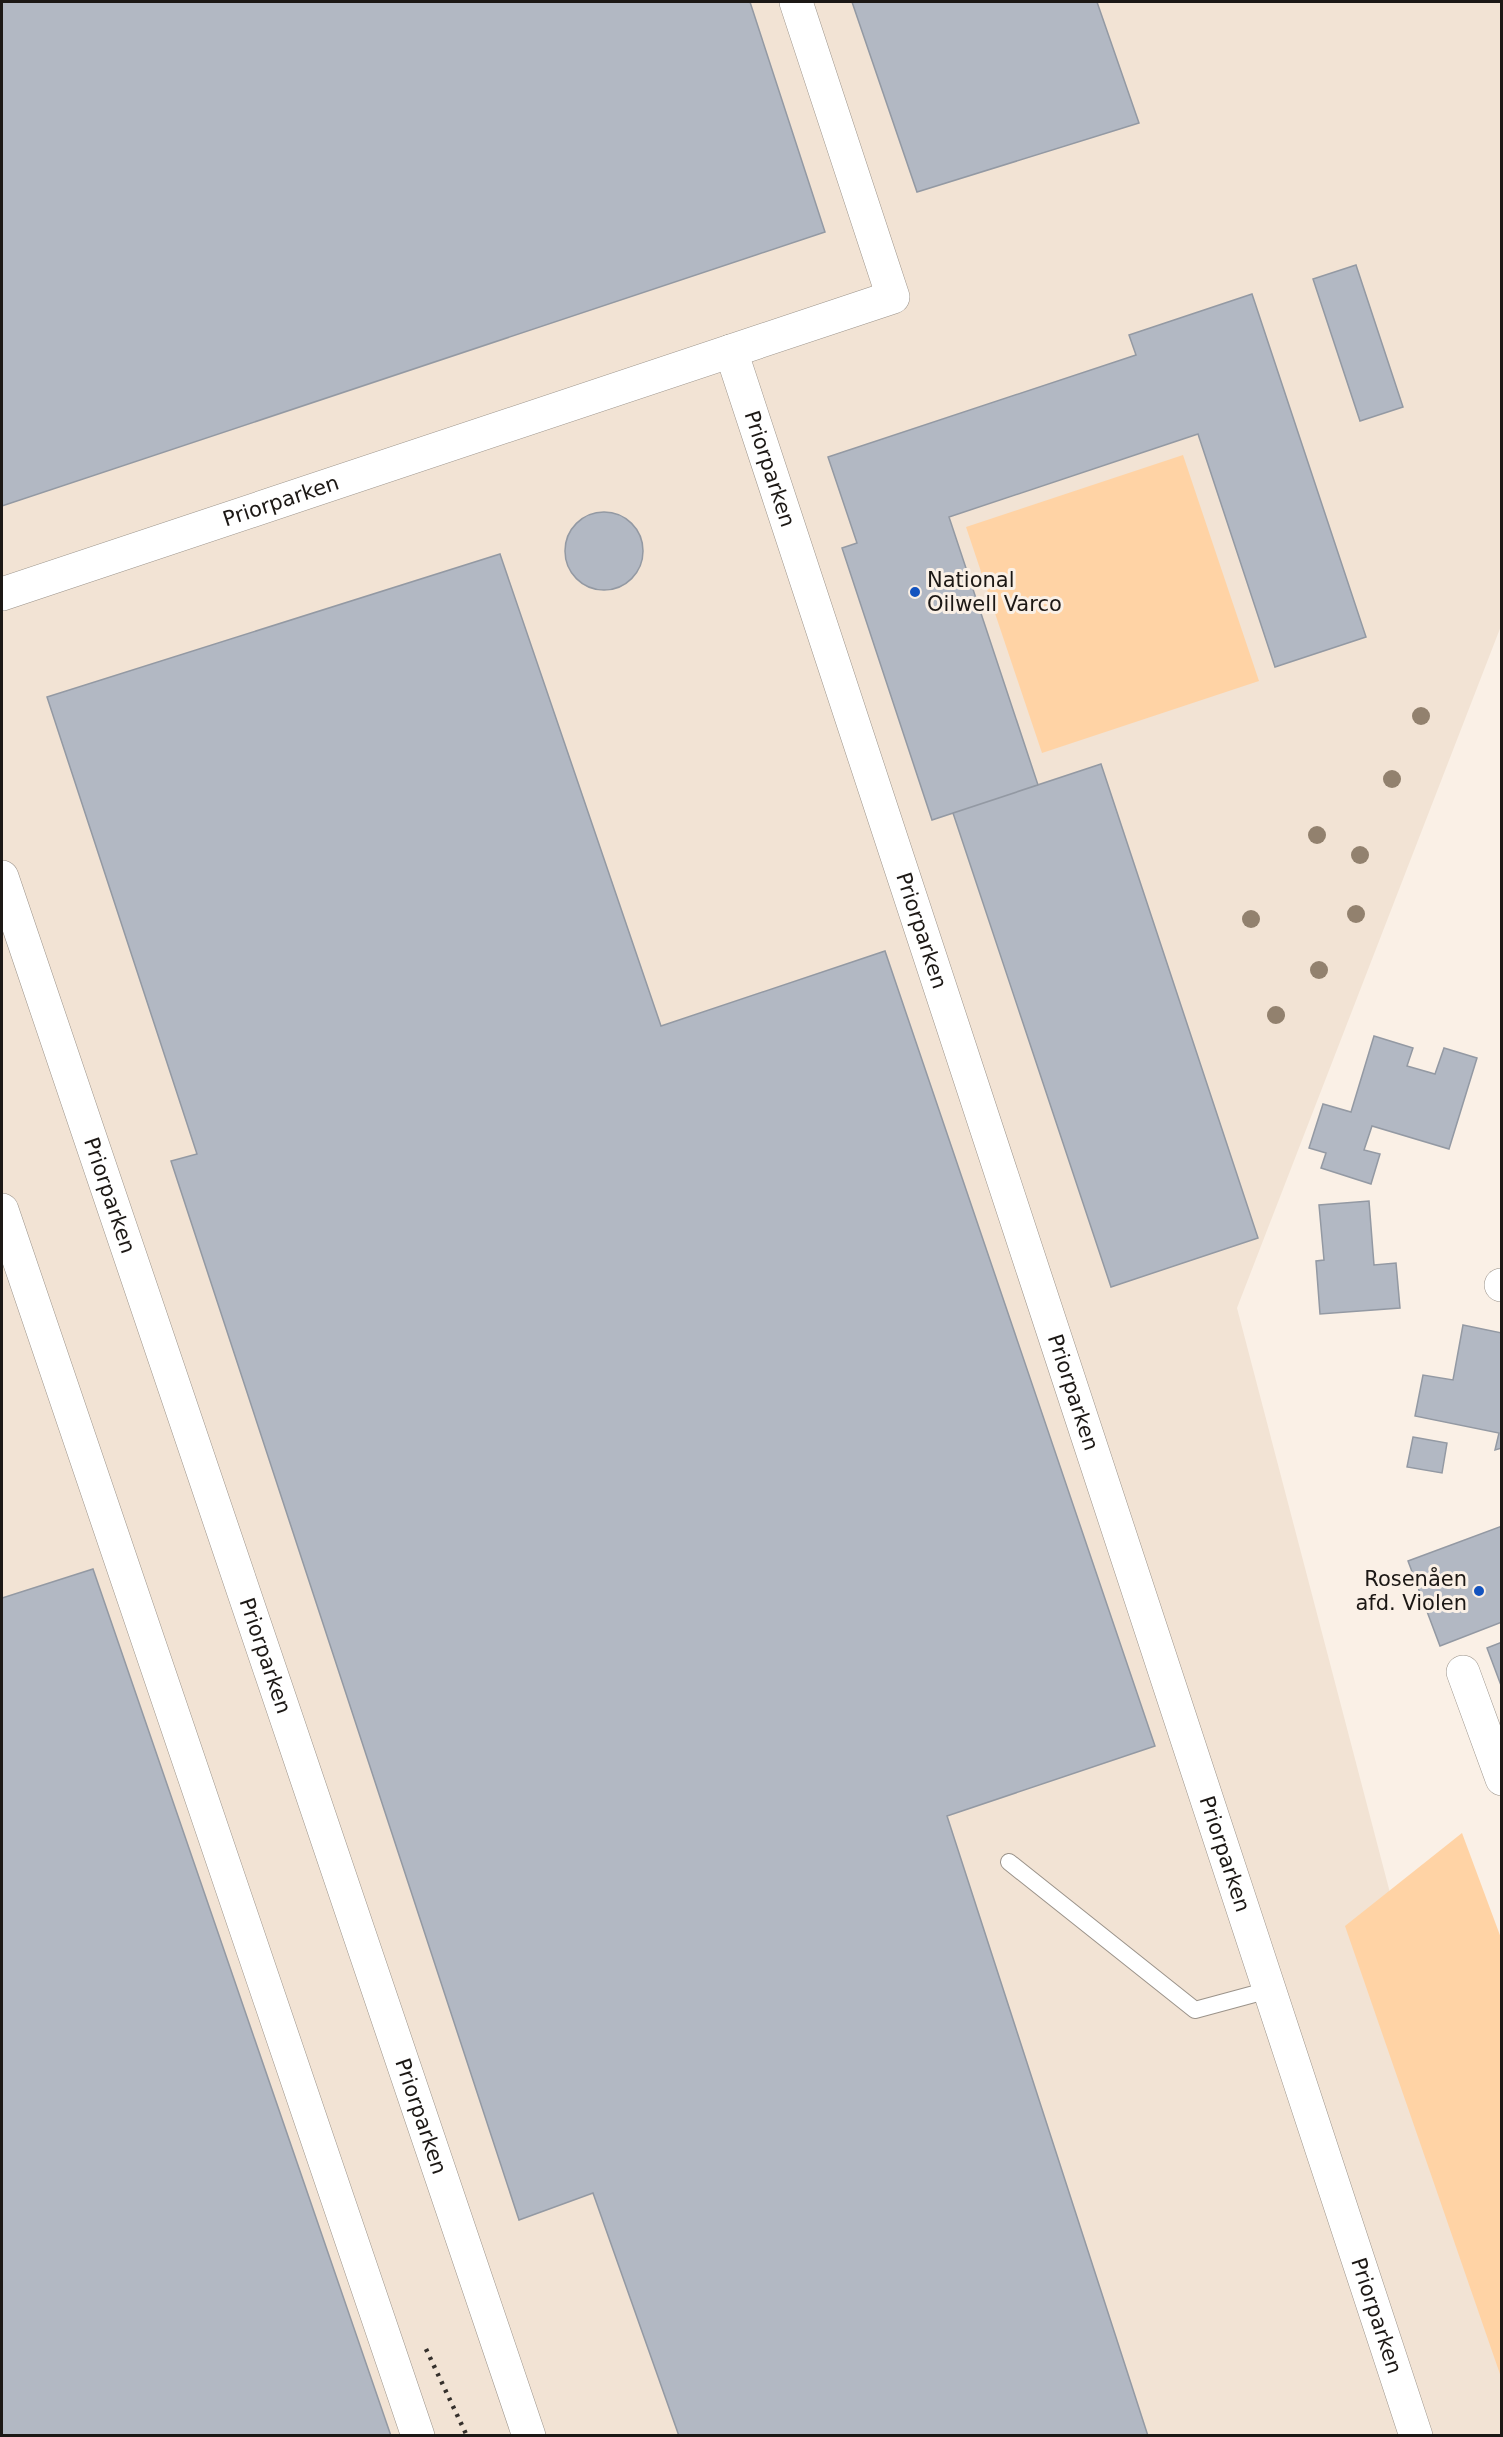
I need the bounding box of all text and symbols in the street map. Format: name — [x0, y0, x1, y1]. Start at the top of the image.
street label: Priorparken — [739, 408, 800, 530]
street label: Priorparken — [220, 471, 342, 532]
place label: National Oilwell Varco — [927, 568, 1062, 616]
marker: National Oilwell Varco — [908, 585, 922, 599]
street label: Priorparken — [891, 869, 952, 992]
street label: Priorparken — [79, 1134, 140, 1256]
street label: Priorparken — [1043, 1331, 1103, 1453]
place label: Rosenåen afd. Violen — [1355, 1566, 1467, 1615]
marker: Rosenåen afd. Violen — [1472, 1584, 1486, 1598]
street label: Priorparken — [235, 1595, 296, 1717]
street label: Priorparken — [1195, 1793, 1255, 1915]
street label: Priorparken — [390, 2055, 452, 2177]
street label: Priorparken — [1346, 2255, 1407, 2377]

